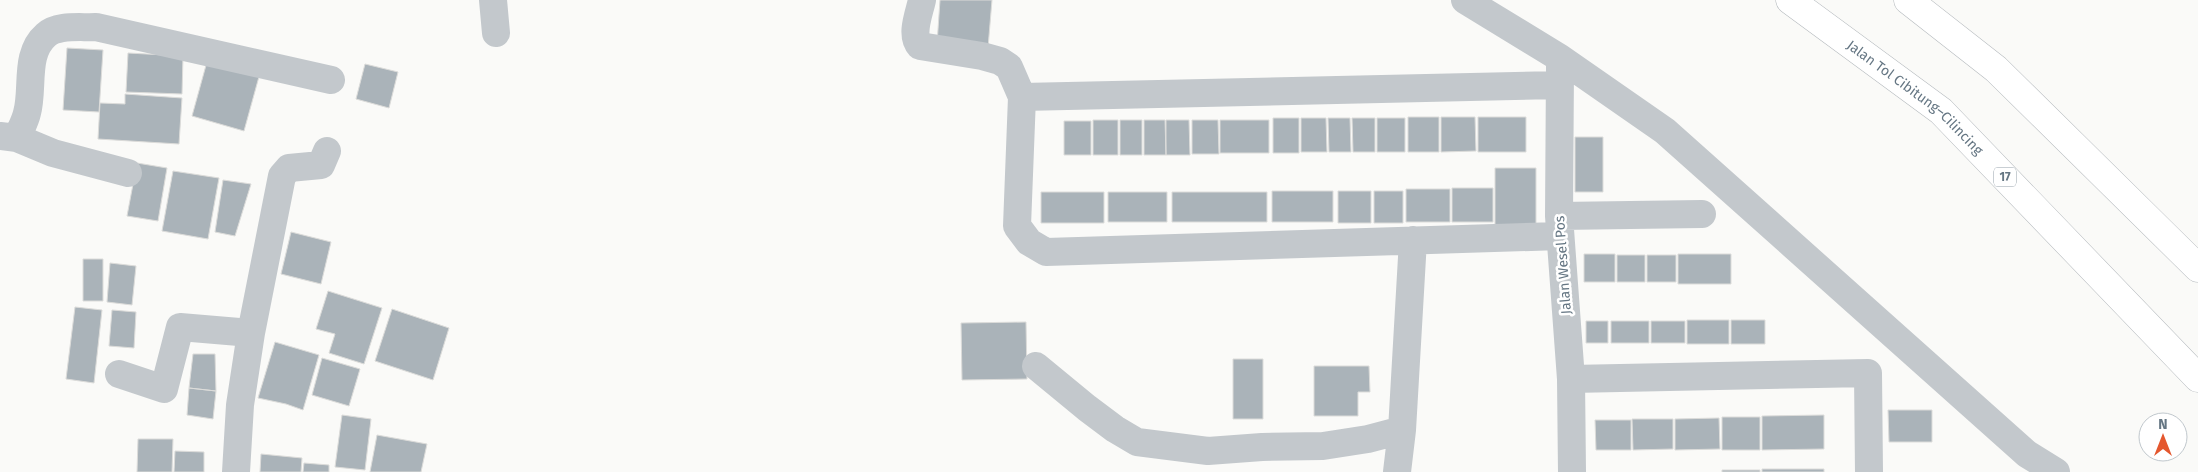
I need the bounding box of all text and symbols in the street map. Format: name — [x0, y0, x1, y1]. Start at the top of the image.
street label: Jalan Tol Cibitung–Cilincing — [1844, 36, 1988, 159]
road number: 17 — [1994, 168, 2016, 186]
street label: Jalan Wesel Pos — [1551, 215, 1575, 315]
north arrow — [2138, 412, 2188, 462]
text: N — [2158, 416, 2168, 433]

